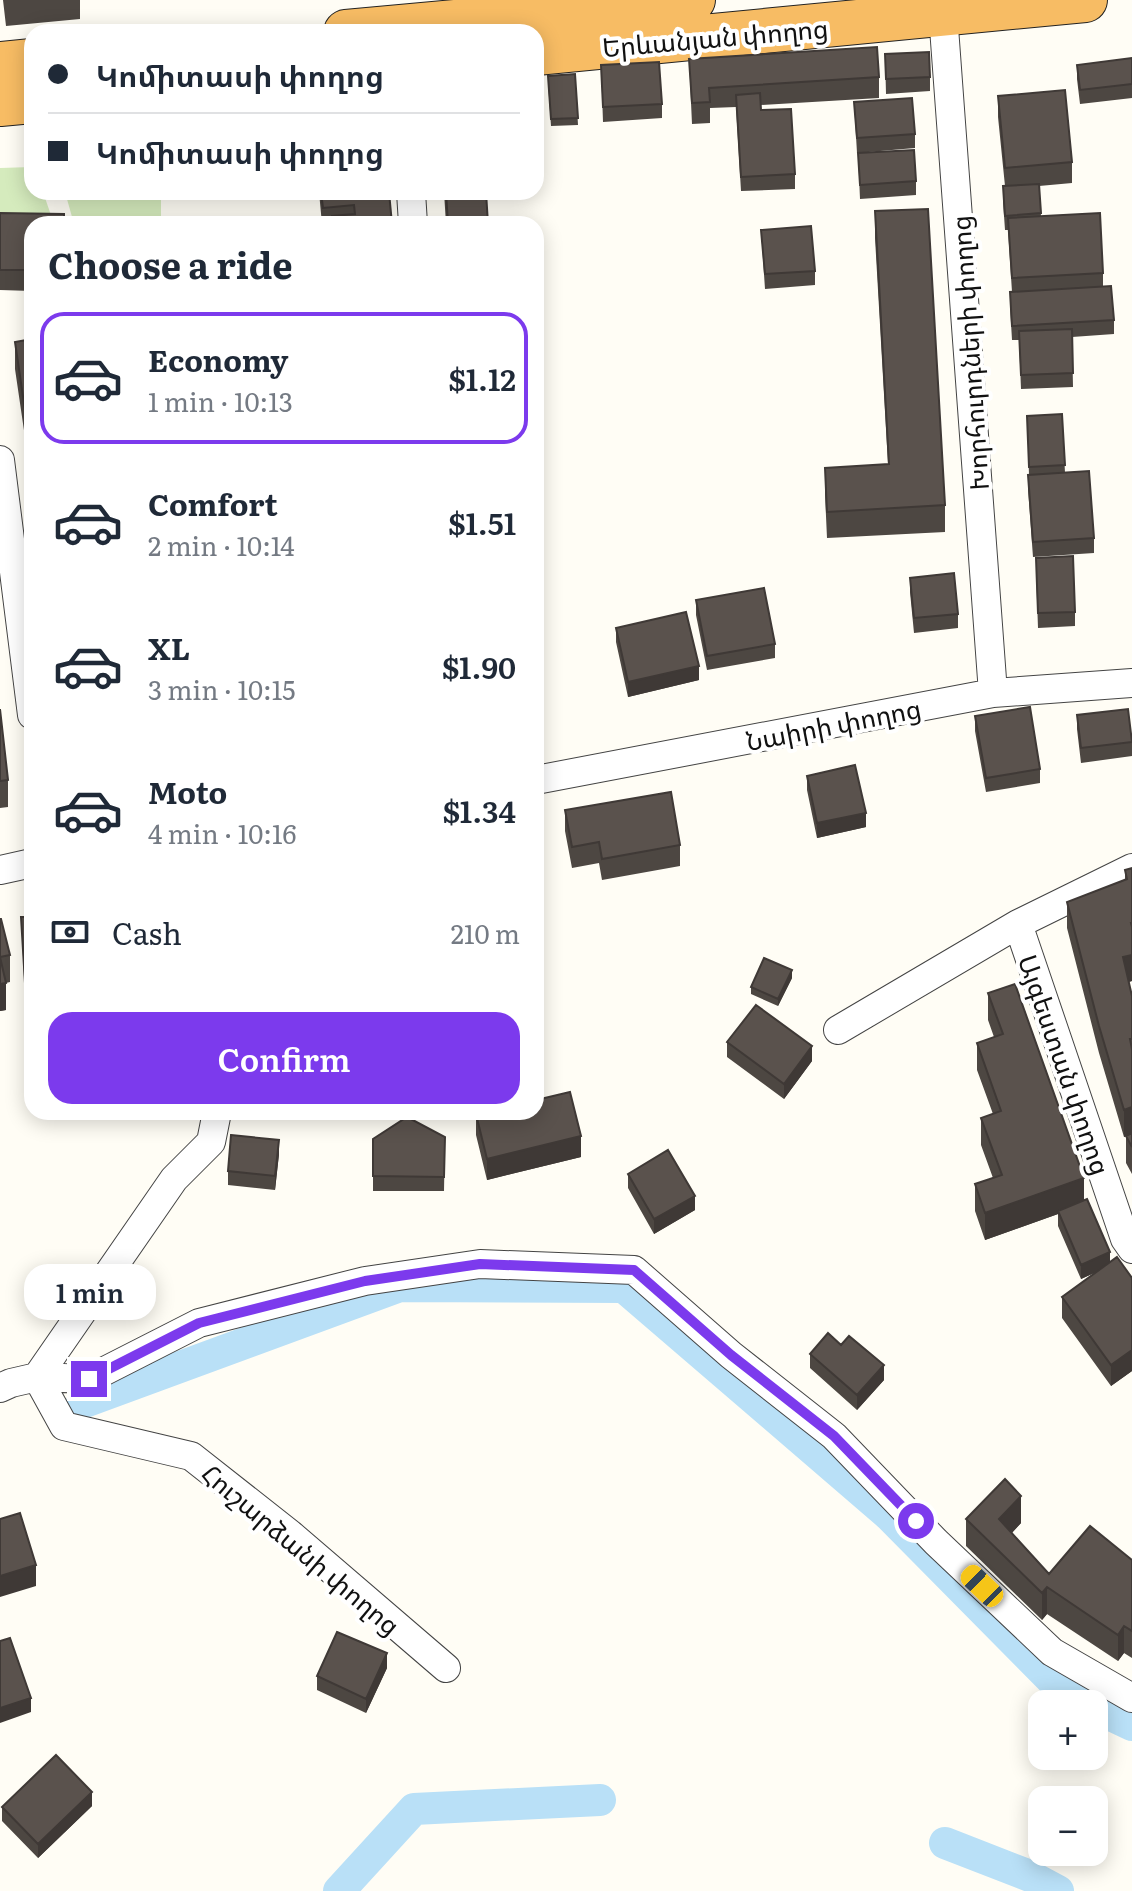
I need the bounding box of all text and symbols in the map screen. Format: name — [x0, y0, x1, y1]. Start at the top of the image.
street label: Երևանյան փողոց — [600, 7, 830, 65]
text: Կոմիտասի փողոց — [96, 52, 384, 96]
text: Կոմիտասի փողոց — [96, 129, 384, 173]
street label: Խորհուրդների փողոց — [939, 214, 997, 492]
text: Choose a ride — [48, 237, 293, 290]
text: Economy — [148, 337, 288, 381]
icon: car — [52, 342, 124, 414]
text: $1.12 — [448, 356, 516, 400]
text: 1 min · 10:13 — [148, 381, 293, 420]
text: Comfort — [148, 481, 278, 525]
icon: car — [52, 486, 124, 558]
text: $1.51 — [448, 500, 516, 544]
text: 2 min · 10:14 — [148, 525, 295, 564]
text: XL — [148, 625, 190, 669]
icon: car — [52, 630, 124, 702]
text: $1.90 — [442, 644, 516, 688]
text: 3 min · 10:15 — [148, 669, 296, 708]
street label: Նաիրի փողոց — [742, 687, 924, 759]
text: Moto — [148, 769, 227, 813]
icon: car — [52, 774, 124, 846]
text: $1.34 — [442, 788, 516, 832]
text: 4 min · 10:16 — [148, 813, 297, 852]
icon: cash — [48, 910, 92, 954]
text: Cash — [112, 910, 182, 954]
text: 210 m — [451, 913, 520, 952]
street label: Այգեստան փողոց — [1010, 949, 1122, 1179]
button: Confirm — [48, 1012, 520, 1104]
callout: 1 min — [23, 1263, 155, 1319]
text: 1 min — [56, 1272, 124, 1311]
route end — [71, 1361, 107, 1397]
street label: Հուշարձանի փողոց — [194, 1453, 410, 1643]
route start — [898, 1503, 934, 1539]
car — [956, 1561, 1008, 1611]
map controls — [1028, 1690, 1108, 1866]
button: + — [1028, 1690, 1108, 1770]
button: − — [1028, 1786, 1108, 1866]

